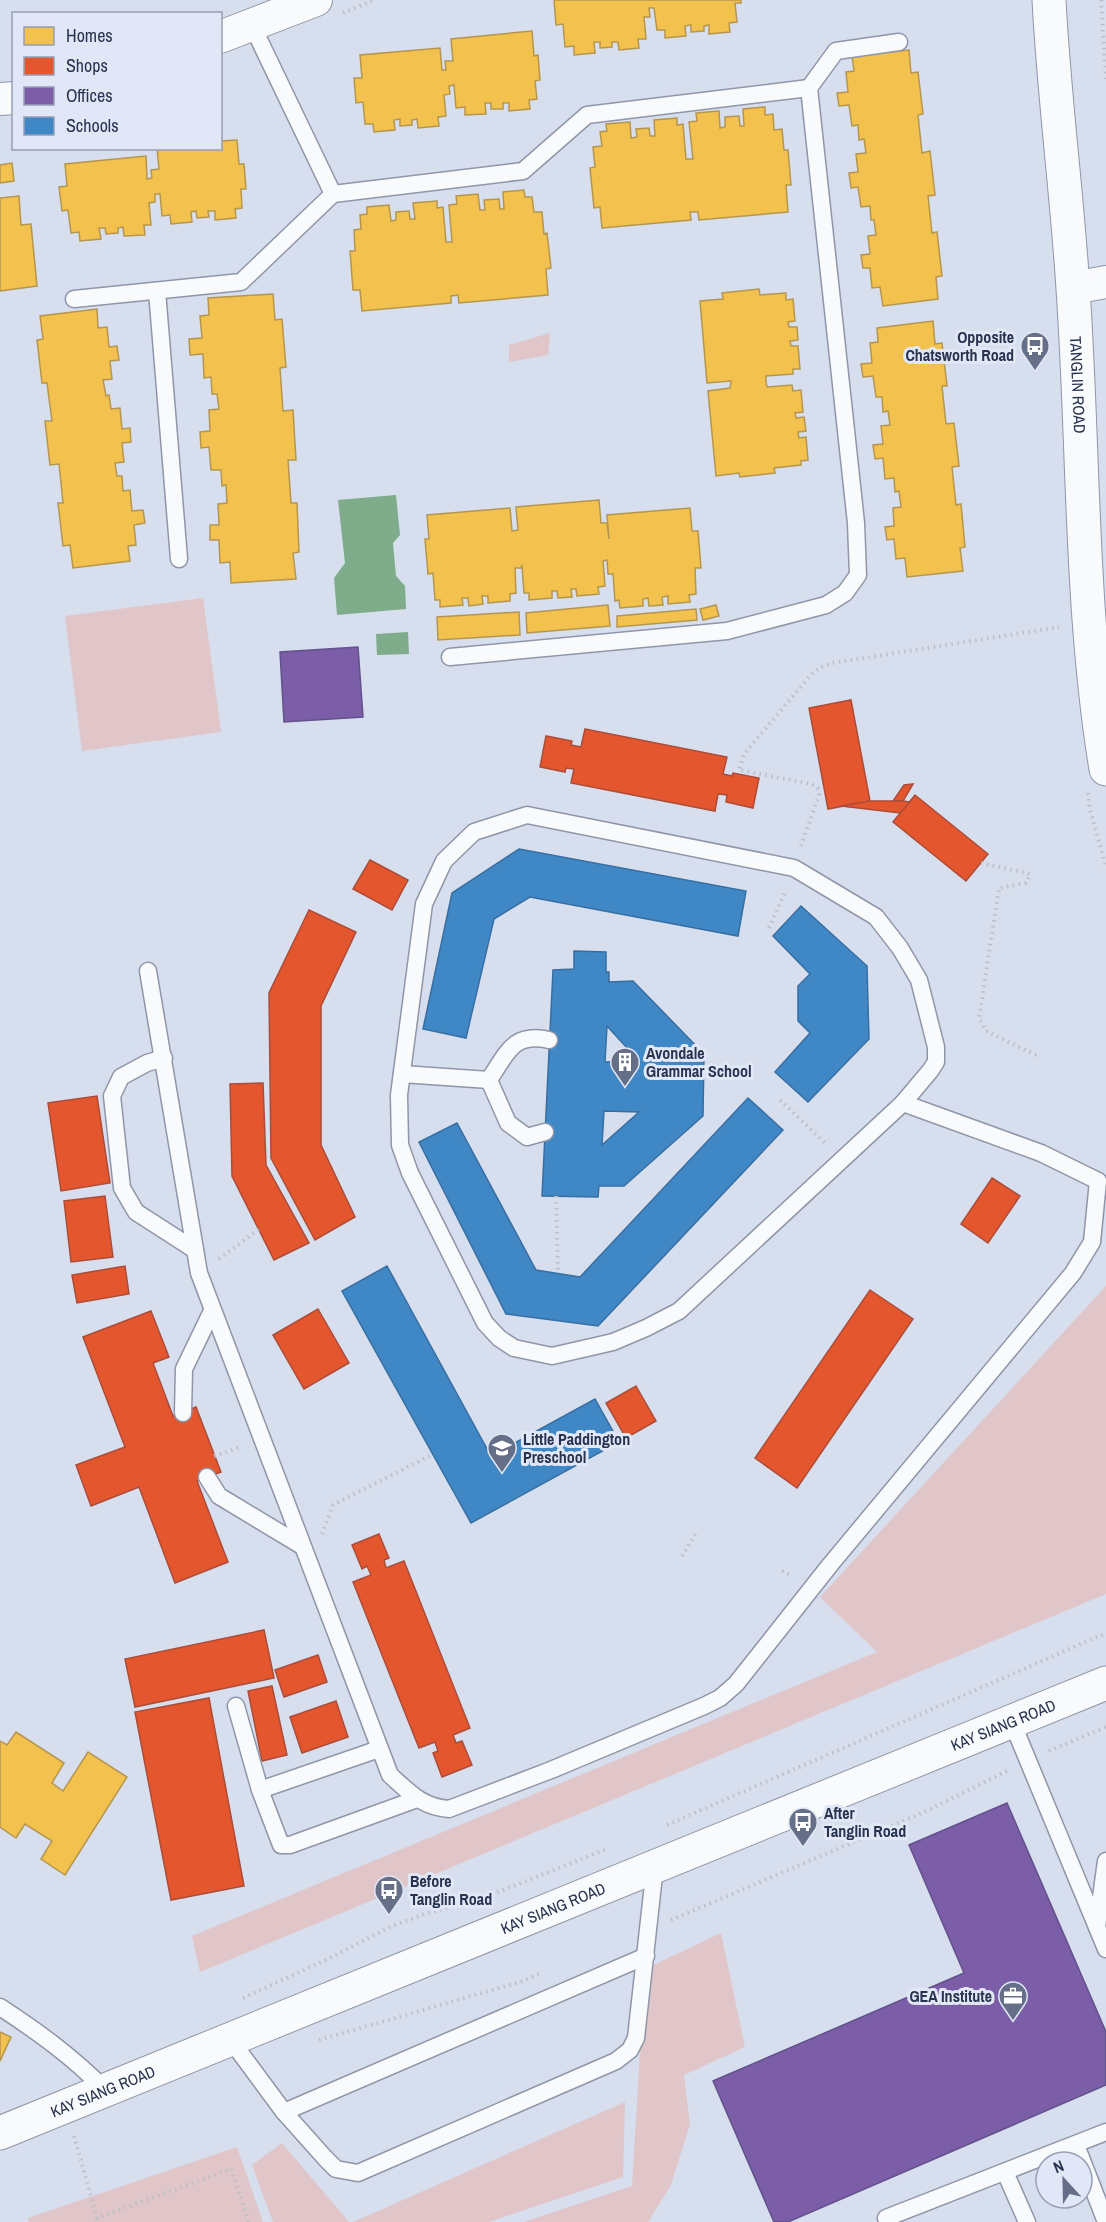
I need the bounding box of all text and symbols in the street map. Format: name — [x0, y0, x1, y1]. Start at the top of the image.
legend — [12, 12, 222, 150]
text: Homes — [66, 23, 113, 48]
text: Shops — [66, 53, 108, 78]
text: Offices — [66, 83, 113, 108]
text: Schools — [66, 113, 119, 138]
place label: Opposite Chatsworth Road — [905, 326, 1014, 366]
bus stop icon: Opposite Chatsworth Road — [1019, 330, 1051, 372]
street label: TANGLIN ROAD — [1065, 336, 1091, 434]
place label: Avondale Grammar School — [646, 1042, 752, 1082]
building icon: Avondale Grammar School — [609, 1046, 641, 1088]
place label: Little Paddington Preschool — [523, 1428, 630, 1468]
school or university icon: Little Paddington Preschool — [486, 1432, 518, 1474]
street label: KAY SIANG ROAD — [947, 1694, 1059, 1756]
place label: After Tanglin Road — [824, 1802, 906, 1842]
bus stop icon: After Tanglin Road — [787, 1806, 819, 1848]
place label: Before Tanglin Road — [410, 1870, 492, 1910]
bus stop icon: Before Tanglin Road — [373, 1874, 405, 1916]
street label: KAY SIANG ROAD — [497, 1877, 609, 1939]
office icon: GEA Institute — [997, 1980, 1029, 2022]
place label: GEA Institute — [909, 1985, 992, 2007]
street label: KAY SIANG ROAD — [47, 2060, 158, 2122]
north arrow — [1034, 2150, 1094, 2210]
text: N — [1050, 2154, 1067, 2178]

